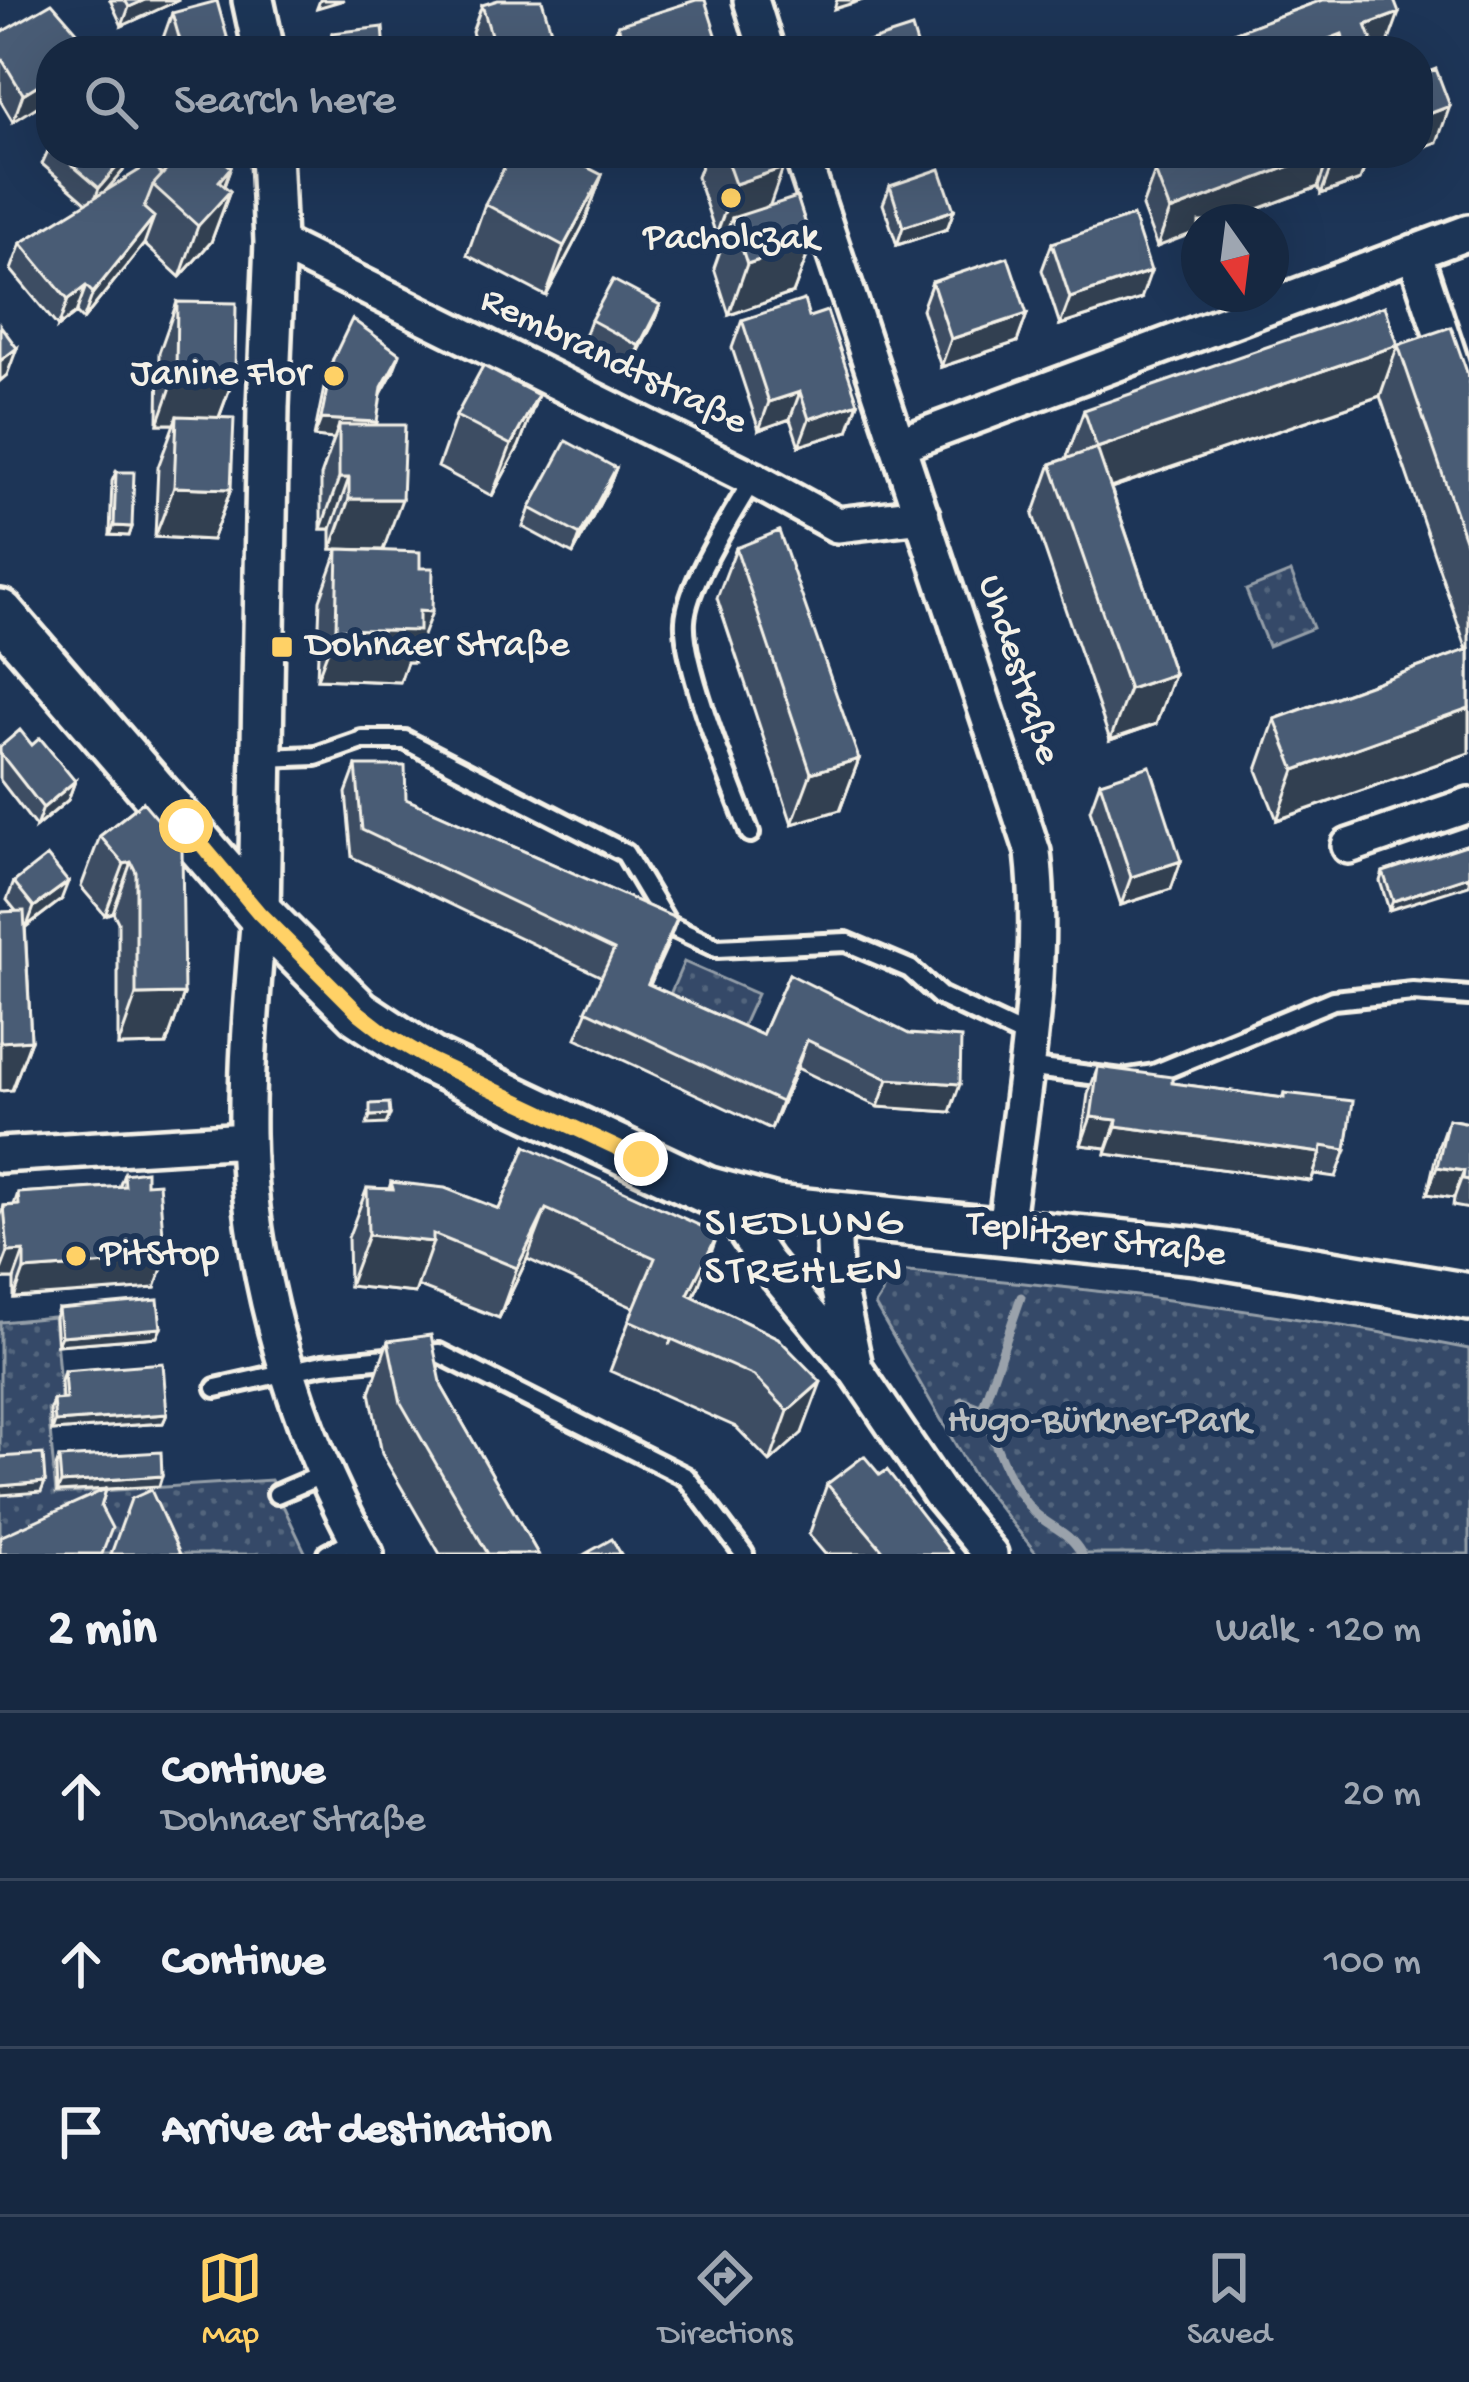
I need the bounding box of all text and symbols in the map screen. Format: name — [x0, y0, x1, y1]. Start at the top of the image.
search box — [36, 36, 1433, 168]
icon: search — [78, 69, 144, 135]
text: Search here — [174, 76, 396, 129]
marker: Pacholczak — [718, 185, 744, 211]
north arrow — [1181, 204, 1289, 312]
place label: Pacholczak — [641, 217, 822, 263]
street label: Rembrandtstraße — [472, 279, 755, 448]
place label: Janine Flor — [130, 353, 313, 399]
marker: Janine Flor — [321, 363, 347, 389]
street label: Uhdestraße — [965, 570, 1069, 771]
place label: Dohnaer Straße — [303, 624, 570, 670]
marker: Dohnaer Straße — [269, 634, 295, 660]
route start — [159, 799, 213, 853]
route end — [614, 1132, 668, 1186]
district label: SIEDLUNG STREHLEN — [705, 1201, 905, 1298]
street label: Teplitzer Straße — [962, 1202, 1229, 1280]
place label: PitStop — [98, 1233, 219, 1279]
marker: PitStop — [63, 1243, 89, 1269]
park label: Hugo-Bürkner-Park — [947, 1400, 1254, 1446]
text: 2 min — [48, 1602, 157, 1662]
text: Walk · 120 m — [1216, 1609, 1421, 1655]
text: Continue — [162, 1746, 325, 1799]
icon: ahead — [48, 1763, 114, 1829]
text: 20 m — [1343, 1773, 1421, 1819]
text: Dohnaer Straße — [162, 1799, 425, 1845]
icon: ahead — [48, 1931, 114, 1997]
text: Continue — [162, 1937, 325, 1990]
text: 100 m — [1324, 1941, 1421, 1987]
icon: arrive — [48, 2099, 114, 2165]
text: Arrive at destination — [162, 2105, 551, 2158]
tab: Map — [197, 2245, 263, 2355]
tab: Directions — [658, 2245, 792, 2355]
tab: Saved — [1187, 2245, 1272, 2355]

